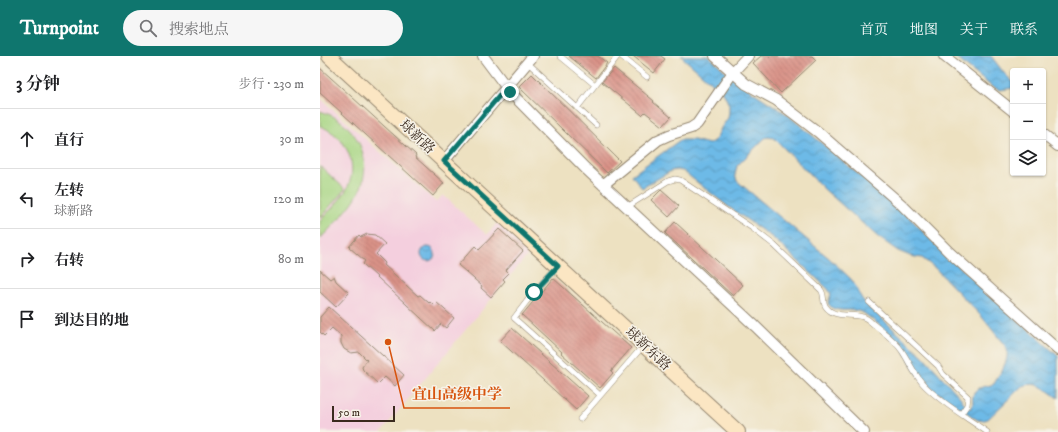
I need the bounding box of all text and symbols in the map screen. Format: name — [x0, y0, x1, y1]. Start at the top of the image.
search box — [123, 10, 403, 46]
text: Turnpoint — [20, 17, 99, 40]
icon: search — [137, 17, 159, 39]
text: 搜索地点 — [169, 20, 229, 39]
text: 首页 — [860, 21, 888, 39]
text: 地图 — [910, 21, 938, 39]
text: 关于 — [960, 21, 988, 39]
text: 联系 — [1010, 21, 1038, 39]
map controls — [1010, 68, 1046, 176]
button: + — [1010, 68, 1046, 104]
text: 3 分钟 — [16, 73, 60, 95]
text: 步行 · 230 m — [239, 76, 304, 92]
route end — [501, 83, 519, 101]
button: − — [1010, 104, 1046, 140]
street label: 球新路 — [396, 116, 438, 158]
icon: ahead — [16, 128, 38, 150]
text: 直行 — [54, 131, 84, 150]
text: 30 m — [280, 131, 304, 147]
button: layers — [1010, 140, 1046, 176]
text: 左转 — [54, 181, 84, 200]
icon: left — [16, 188, 38, 210]
text: 120 m — [273, 191, 304, 207]
text: 球新路 — [54, 203, 93, 219]
icon: right — [16, 248, 38, 270]
text: 右转 — [54, 251, 84, 270]
text: 80 m — [278, 251, 304, 267]
route start — [525, 283, 543, 301]
icon: arrive — [16, 308, 38, 330]
text: 到达目的地 — [54, 311, 129, 330]
street label: 球新东路 — [621, 323, 675, 375]
callout: 宜山高级中学 — [404, 381, 510, 408]
text: 宜山高级中学 — [412, 385, 502, 404]
scale bar — [332, 404, 395, 423]
text: 50 m — [338, 406, 360, 420]

